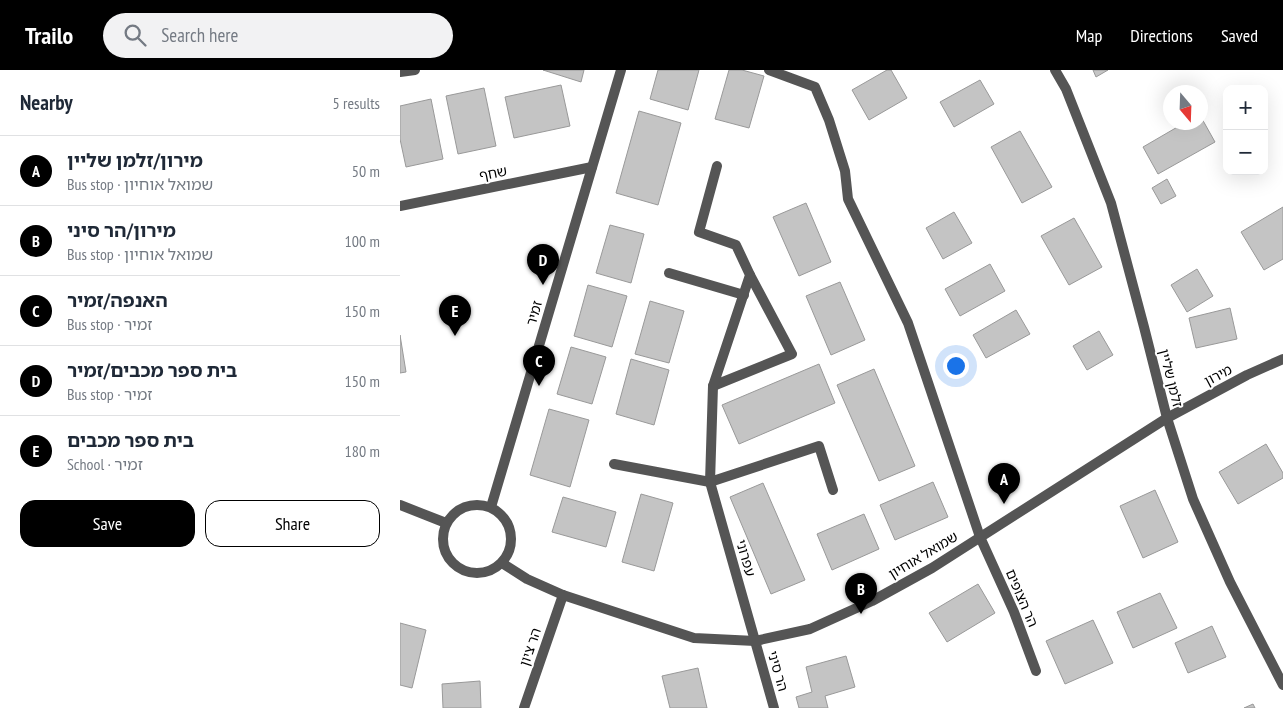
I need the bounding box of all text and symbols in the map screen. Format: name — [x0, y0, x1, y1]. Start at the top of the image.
search box — [103, 13, 453, 58]
text: Trailo — [25, 20, 73, 51]
icon: search — [121, 21, 149, 49]
text: Search here — [161, 23, 238, 47]
text: Map — [1076, 24, 1102, 47]
text: Directions — [1130, 24, 1193, 47]
text: Saved — [1221, 24, 1258, 47]
north arrow — [1163, 85, 1208, 130]
map controls — [1223, 85, 1268, 175]
button: + — [1223, 85, 1268, 130]
text: Nearby — [20, 89, 73, 116]
text: 5 results — [333, 93, 380, 113]
button: − — [1223, 130, 1268, 175]
text: מירון/זלמן שליין — [67, 148, 203, 172]
text: A — [32, 161, 40, 181]
text: 50 m — [352, 161, 380, 181]
street label: שחף — [477, 161, 509, 185]
text: Bus stop · שמואל אוחיון — [67, 174, 213, 194]
text: מירון/הר סיני — [67, 218, 176, 242]
text: B — [32, 231, 40, 251]
text: 100 m — [345, 231, 380, 251]
text: Bus stop · שמואל אוחיון — [67, 244, 213, 264]
pin: D — [527, 244, 559, 285]
text: האנפה/זמיר — [67, 288, 168, 312]
pin: E — [439, 295, 471, 336]
street label: זמיר — [522, 298, 546, 328]
text: C — [32, 301, 40, 321]
text: 150 m — [345, 301, 380, 321]
text: Bus stop · זמיר — [67, 314, 153, 334]
pin: C — [523, 345, 555, 386]
street label: זלמן שליין — [1155, 347, 1187, 409]
your location — [943, 353, 969, 379]
text: בית ספר מכבים/זמיר — [67, 358, 237, 382]
street label: מירון — [1201, 360, 1235, 390]
text: D — [32, 371, 40, 391]
text: 150 m — [345, 371, 380, 391]
text: Bus stop · זמיר — [67, 384, 153, 404]
text: בית ספר מכבים — [67, 428, 194, 452]
text: E — [33, 441, 39, 461]
text: 180 m — [345, 441, 380, 461]
text: School · זמיר — [67, 454, 143, 474]
pin: A — [988, 463, 1020, 504]
button: Save — [20, 500, 195, 547]
button: Share — [205, 500, 380, 547]
street label: שמואל אוחיון — [885, 527, 961, 583]
street label: עפרוני — [732, 537, 760, 579]
street label: הר הצופים — [1002, 566, 1042, 630]
pin: B — [845, 573, 877, 614]
street label: הר ציון — [515, 625, 545, 669]
street label: הר סיני — [764, 649, 792, 693]

